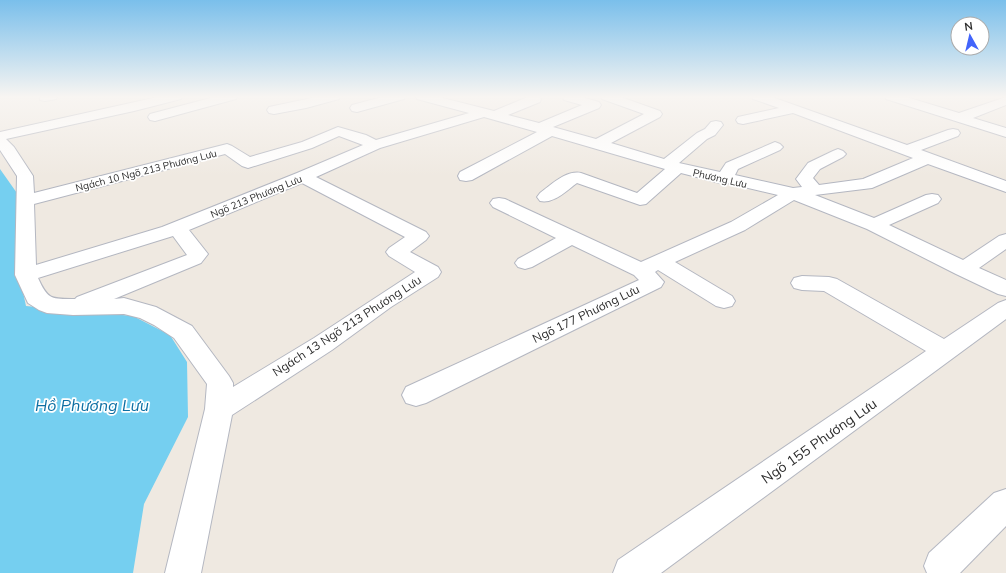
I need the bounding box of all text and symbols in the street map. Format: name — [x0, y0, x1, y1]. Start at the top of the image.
north arrow — [950, 16, 990, 56]
text: N — [964, 19, 974, 34]
street label: Ngách 10 Ngõ 213 Phương Lưu — [74, 147, 218, 194]
street label: Phương Lưu — [692, 166, 748, 191]
street label: Ngõ 213 Phương Lưu — [208, 172, 304, 221]
street label: Ngách 13 Ngõ 213 Phương Lưu — [270, 272, 424, 379]
street label: Ngõ 177 Phương Lưu — [530, 281, 642, 346]
street label: Ngõ 155 Phương Lưu — [758, 394, 880, 488]
water label: Hồ Phương Lưu — [35, 395, 149, 415]

